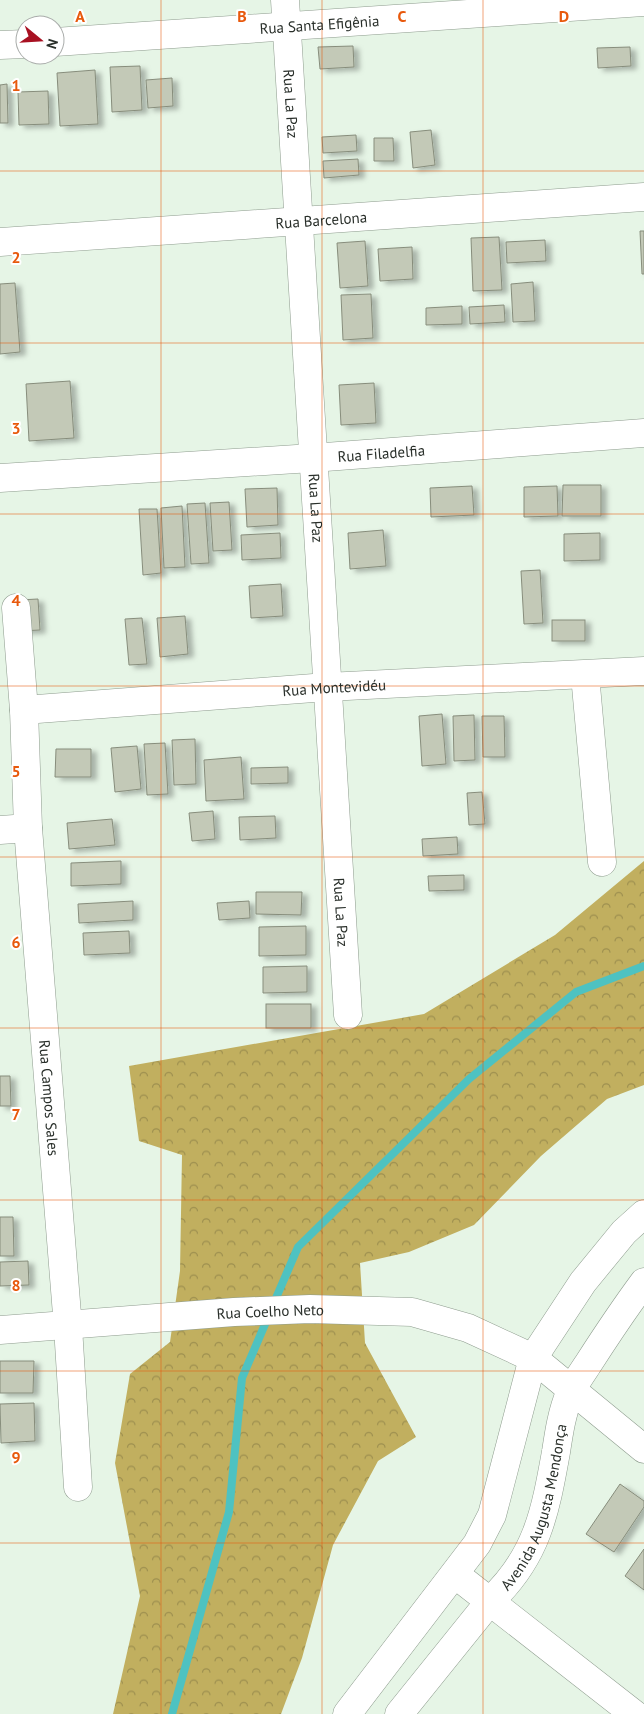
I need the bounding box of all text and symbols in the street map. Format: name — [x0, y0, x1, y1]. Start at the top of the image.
text: A — [75, 6, 85, 26]
text: B — [237, 6, 247, 26]
text: C — [398, 6, 407, 26]
text: D — [559, 6, 569, 26]
street label: Rua Santa Efigênia — [259, 10, 380, 38]
north arrow — [15, 15, 65, 65]
text: N — [42, 37, 62, 51]
street label: Rua La Paz — [280, 69, 303, 139]
text: 1 — [11, 75, 21, 95]
street label: Rua Barcelona — [275, 207, 368, 232]
text: 2 — [11, 247, 21, 267]
text: 3 — [11, 418, 21, 438]
street label: Rua Filadelfia — [337, 440, 426, 466]
street label: Rua La Paz — [305, 473, 328, 543]
text: 4 — [11, 590, 21, 610]
street label: Rua Montevidéu — [282, 675, 386, 700]
text: 5 — [11, 761, 21, 781]
street label: Rua La Paz — [330, 877, 353, 947]
text: 6 — [11, 932, 21, 952]
street label: Rua Campos Sales — [35, 1039, 64, 1157]
text: 7 — [11, 1104, 21, 1124]
text: 8 — [11, 1275, 21, 1295]
street label: Rua Coelho Neto — [216, 1299, 324, 1323]
street label: Avenida Augusta Mendonça — [496, 1422, 570, 1594]
text: 9 — [11, 1447, 21, 1467]

